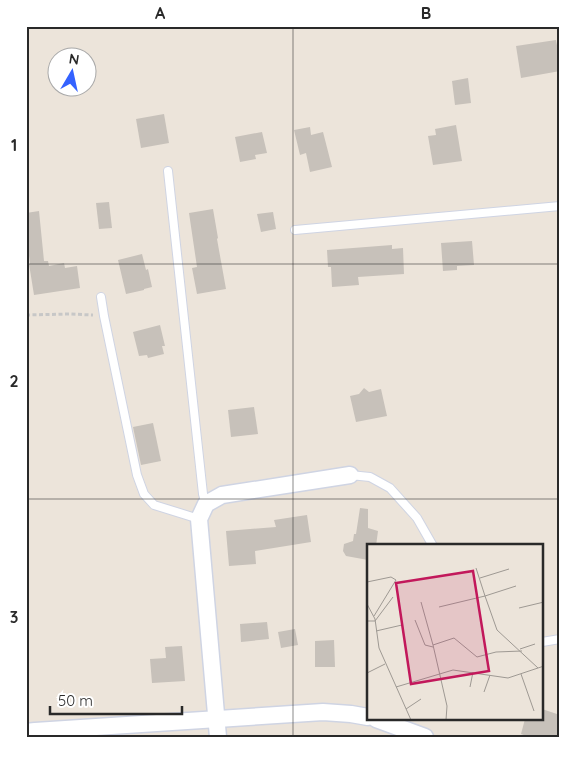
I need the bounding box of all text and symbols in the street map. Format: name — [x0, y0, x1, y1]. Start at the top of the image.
text: A — [155, 3, 166, 23]
text: B — [421, 3, 431, 23]
north arrow — [48, 48, 98, 98]
text: N — [68, 49, 81, 69]
text: 1 — [11, 135, 17, 155]
text: 2 — [9, 371, 19, 391]
inset map — [367, 544, 544, 720]
text: 3 — [10, 607, 18, 627]
scale bar — [50, 683, 182, 715]
text: 50 m — [58, 691, 93, 710]

